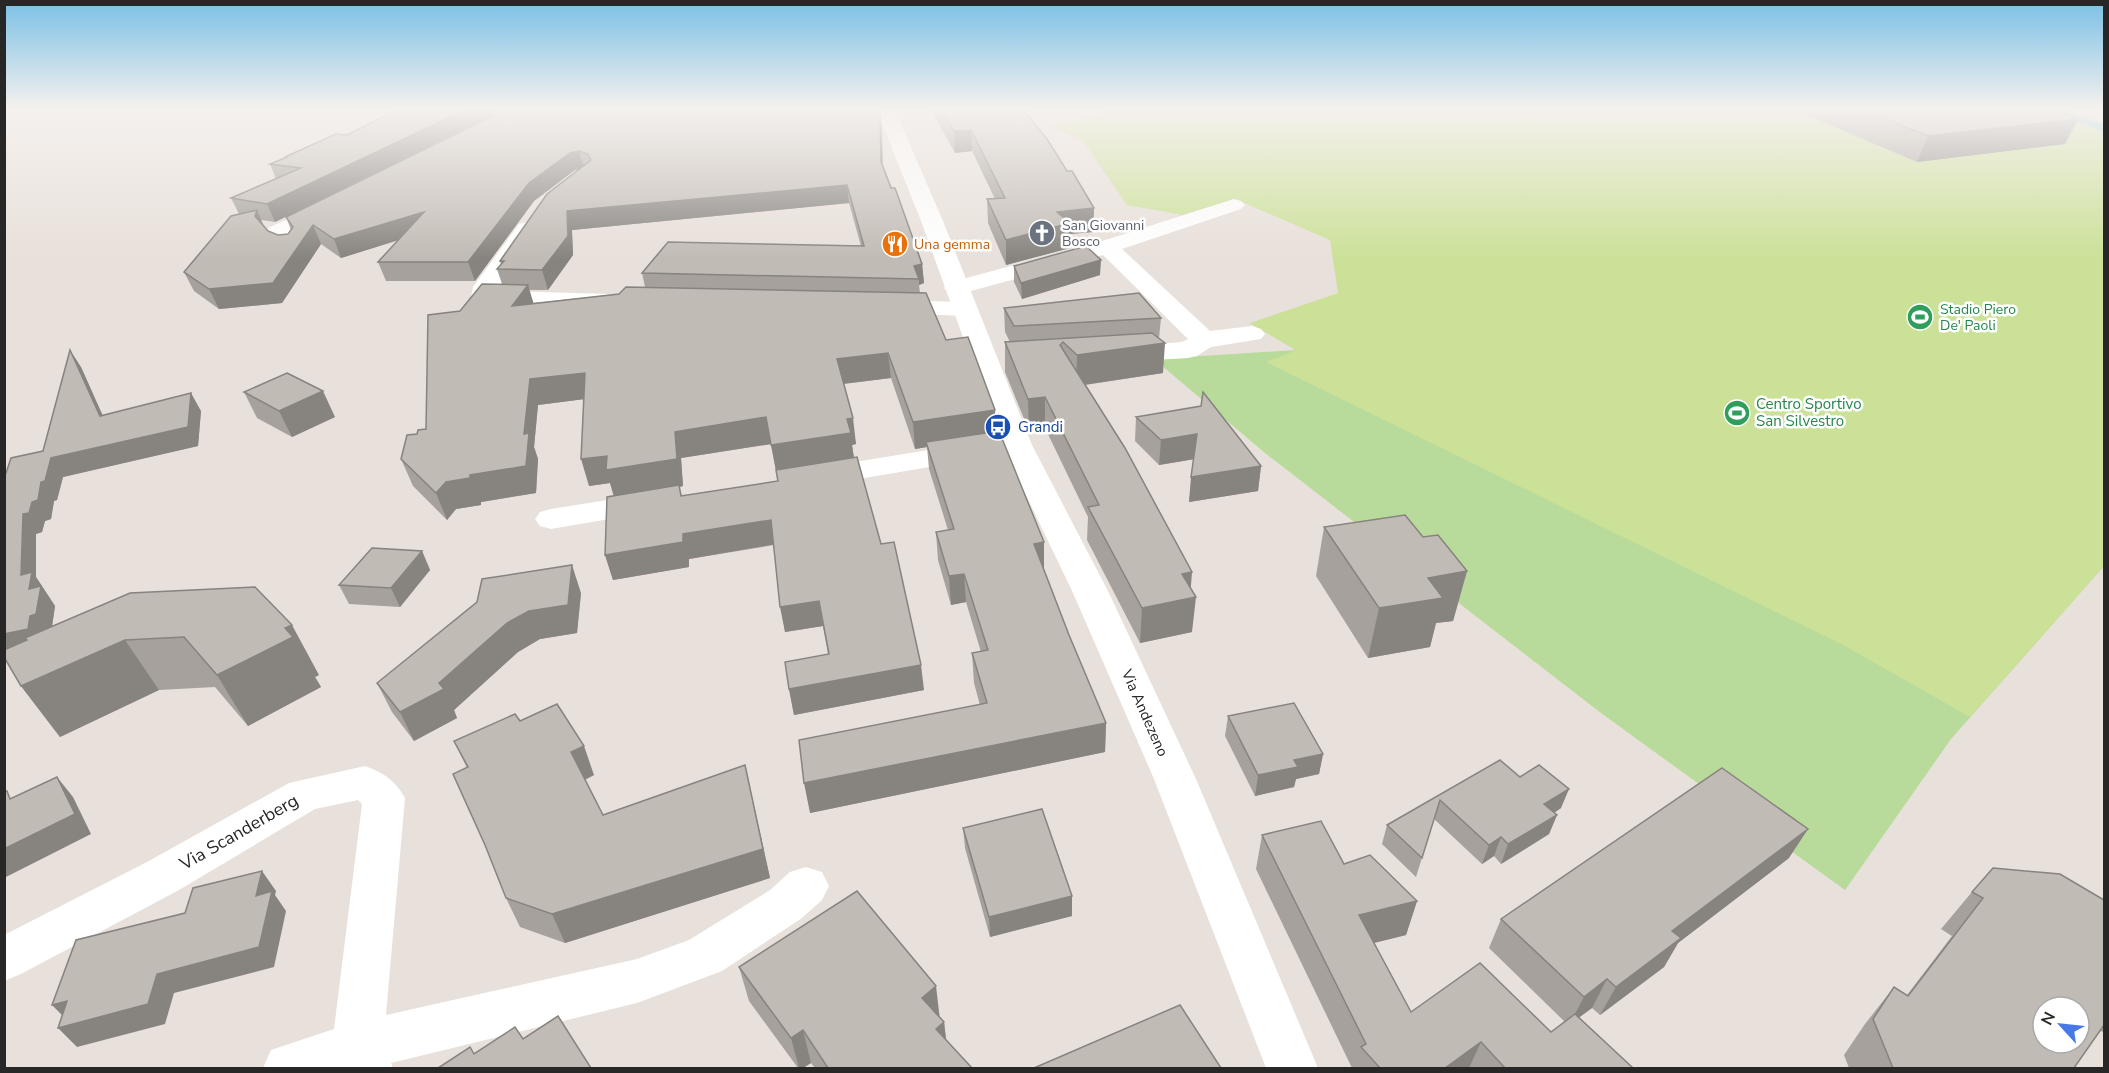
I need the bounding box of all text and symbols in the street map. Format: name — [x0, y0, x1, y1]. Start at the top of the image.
place label: San Giovanni Bosco — [1062, 216, 1144, 251]
church icon: San Giovanni Bosco — [1027, 218, 1057, 248]
restaurant icon: Una gemma — [880, 229, 910, 259]
place label: Una gemma — [914, 235, 990, 254]
place label: Stadio Piero De' Paoli — [1940, 300, 2016, 335]
sports icon: Stadio Piero De' Paoli — [1905, 302, 1935, 332]
place label: Centro Sportivo San Silvestro — [1756, 394, 1862, 431]
sports icon: Centro Sportivo San Silvestro — [1722, 398, 1752, 428]
bus stop icon: Grandi — [983, 412, 1013, 442]
place label: Grandi — [1018, 417, 1063, 437]
street label: Via Andezeno — [1116, 665, 1173, 760]
street label: Via Scanderberg — [174, 788, 303, 876]
north arrow — [2031, 995, 2091, 1055]
text: N — [2036, 1008, 2061, 1029]

